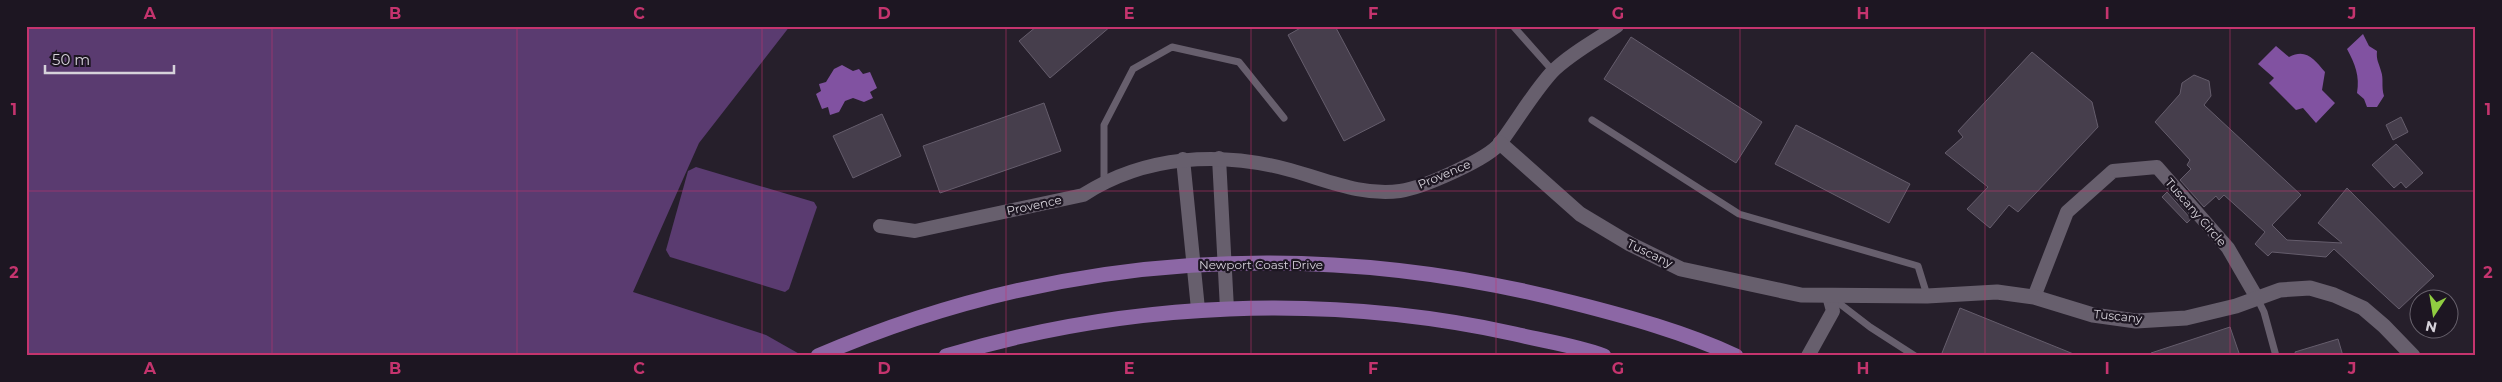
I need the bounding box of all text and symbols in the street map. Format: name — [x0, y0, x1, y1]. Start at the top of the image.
text: A — [143, 4, 157, 23]
text: B — [389, 4, 401, 23]
text: C — [633, 4, 645, 23]
text: D — [877, 4, 891, 23]
text: E — [1124, 4, 1134, 23]
text: F — [1368, 4, 1378, 23]
text: G — [1612, 4, 1624, 23]
text: H — [1857, 4, 1869, 23]
text: I — [2104, 4, 2110, 23]
text: J — [2347, 4, 2356, 23]
scale bar — [45, 42, 174, 74]
text: 50 m — [52, 50, 90, 69]
text: 1 — [11, 100, 17, 119]
text: 1 — [2485, 100, 2491, 119]
street label: Provence — [1415, 156, 1473, 192]
street label: Tuscany Circle — [2162, 175, 2230, 249]
street label: Provence — [1005, 192, 1063, 218]
street label: Tuscany — [1625, 236, 1676, 271]
street label: Newport Coast Drive — [1199, 257, 1323, 272]
text: 2 — [9, 263, 19, 282]
text: 2 — [2483, 263, 2493, 282]
north arrow — [2410, 290, 2460, 340]
street label: Tuscany — [2093, 306, 2144, 326]
text: N — [2424, 317, 2439, 337]
text: A — [143, 359, 157, 378]
text: B — [389, 359, 401, 378]
text: C — [633, 359, 645, 378]
text: D — [877, 359, 891, 378]
text: E — [1124, 359, 1134, 378]
text: F — [1368, 359, 1378, 378]
text: G — [1612, 359, 1624, 378]
text: H — [1857, 359, 1869, 378]
text: I — [2104, 359, 2110, 378]
text: J — [2347, 359, 2356, 378]

